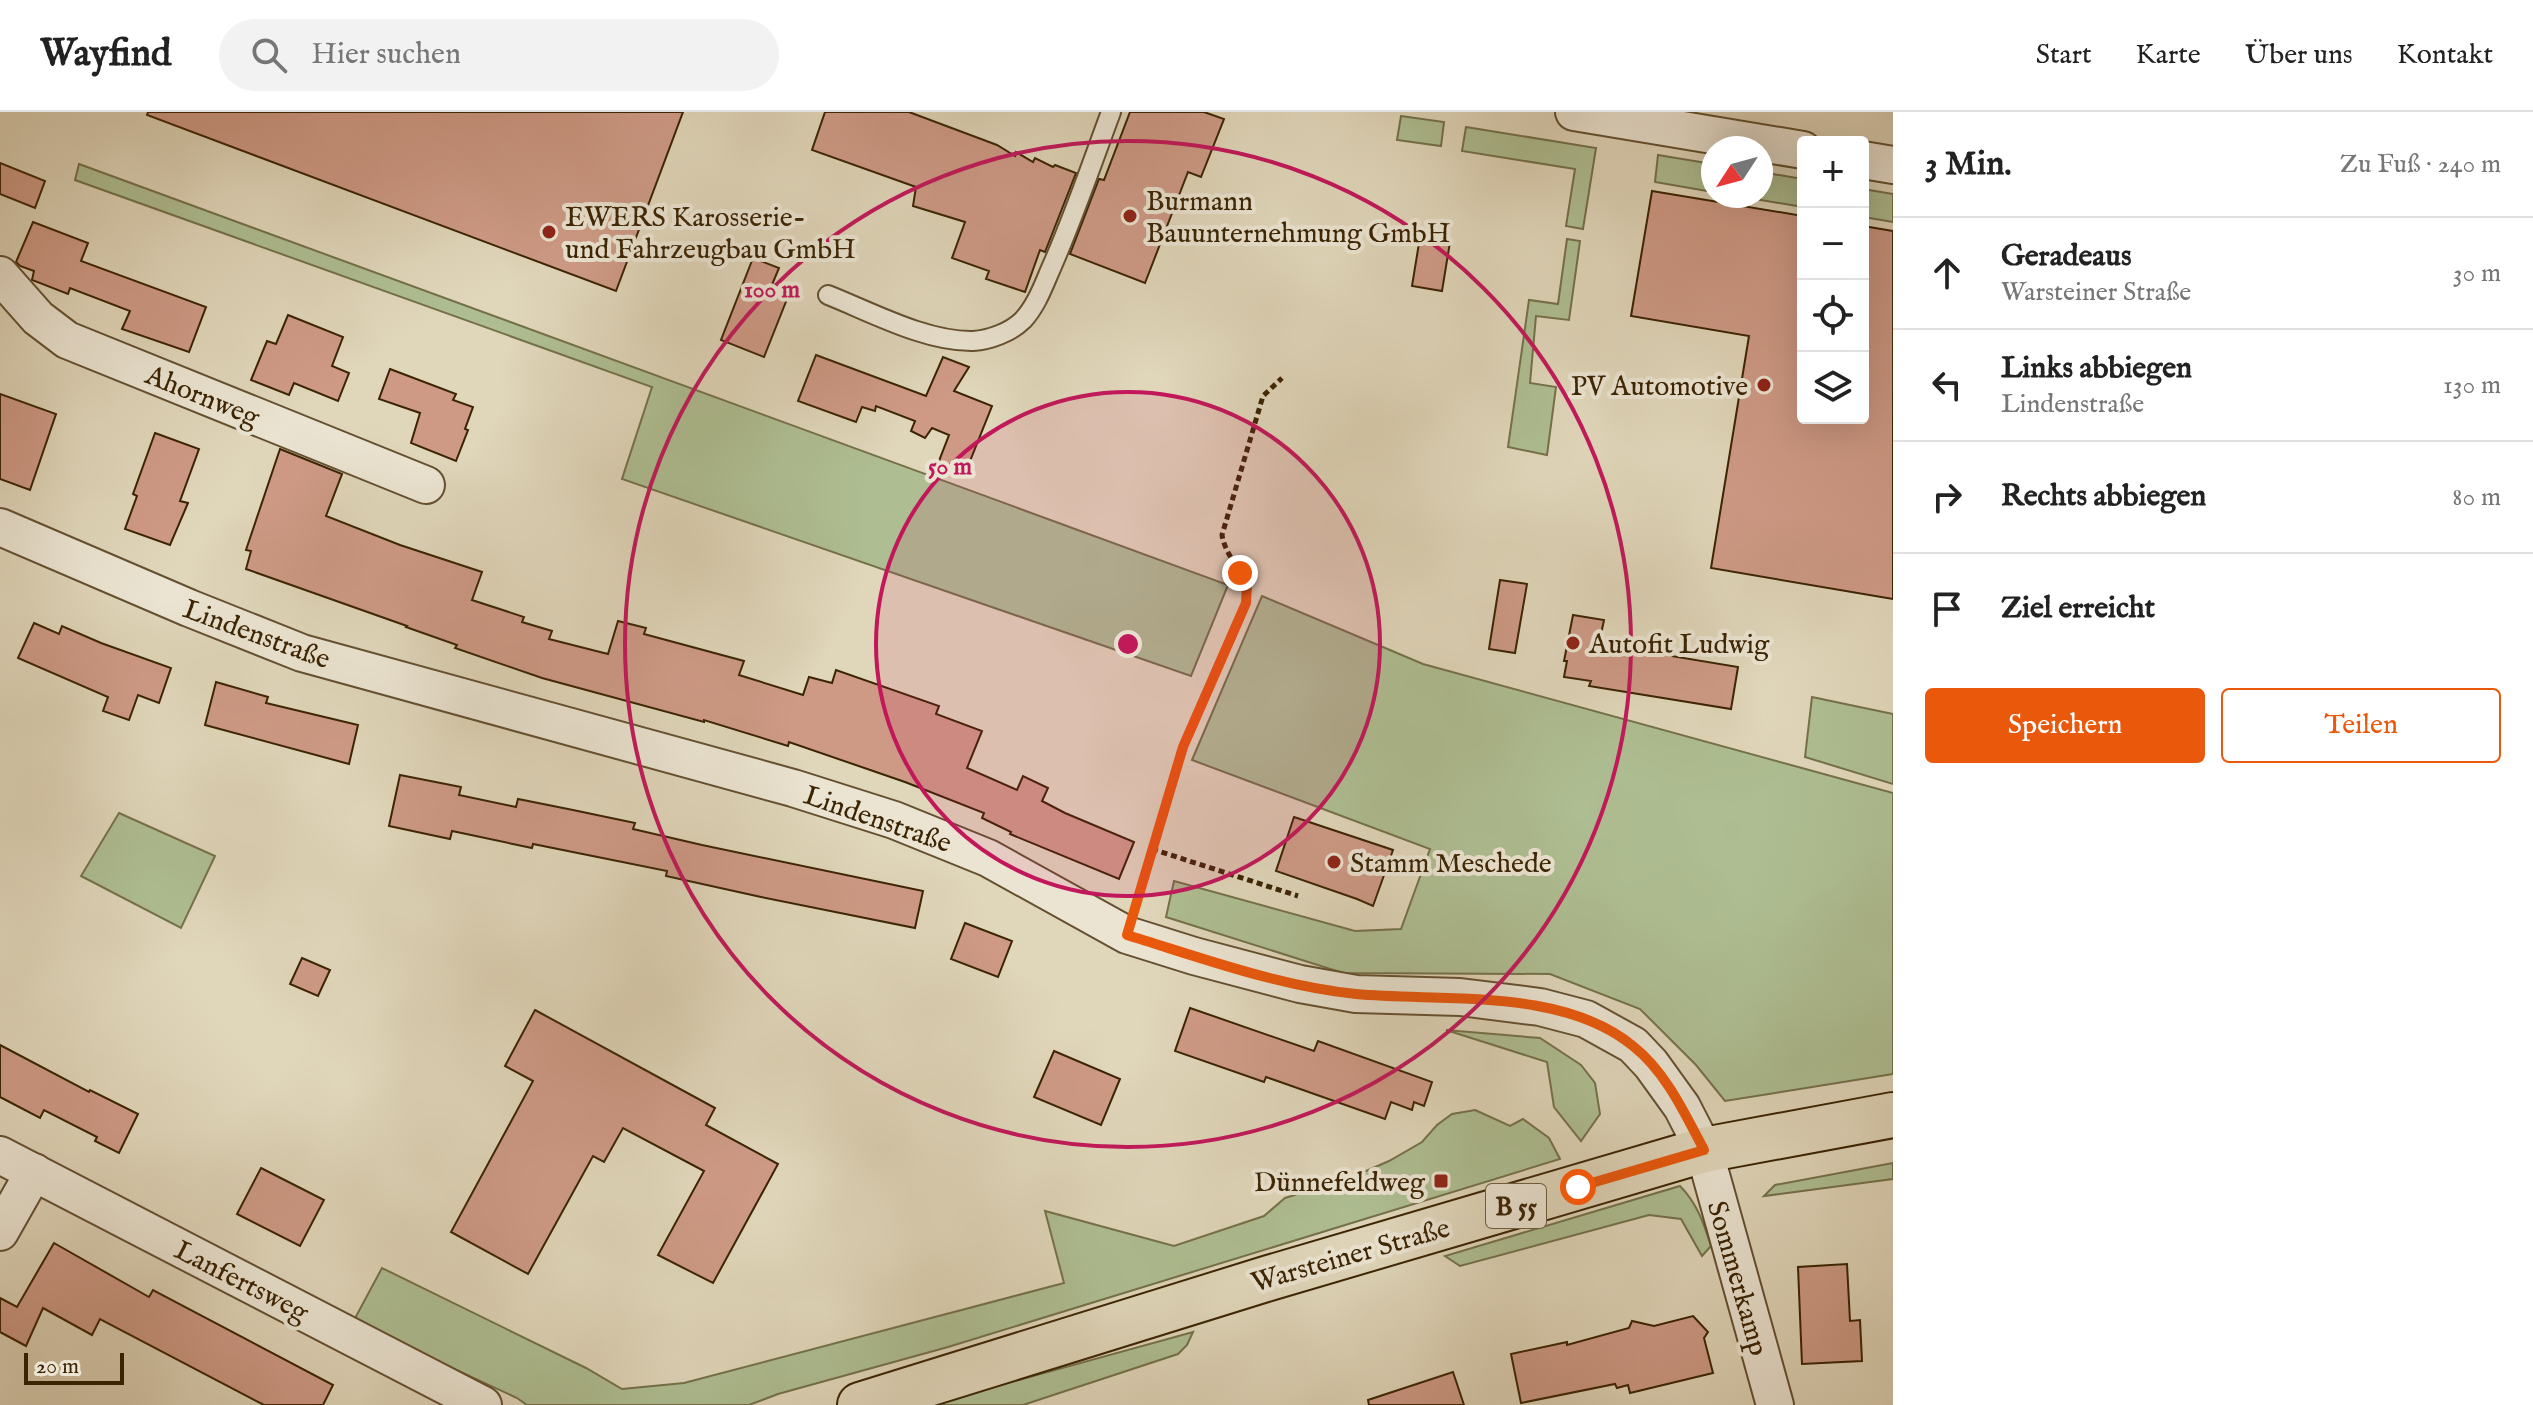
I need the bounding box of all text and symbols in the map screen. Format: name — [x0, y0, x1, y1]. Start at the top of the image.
search box — [219, 19, 779, 91]
text: Wayfind — [40, 31, 171, 79]
icon: search — [247, 33, 291, 77]
text: Hier suchen — [311, 36, 461, 74]
text: Start — [2036, 38, 2092, 73]
text: Karte — [2136, 38, 2201, 73]
text: Über uns — [2245, 38, 2353, 73]
text: Kontakt — [2397, 38, 2493, 73]
north arrow — [1701, 136, 1773, 208]
map controls — [1797, 136, 1869, 424]
button: + — [1797, 136, 1869, 208]
text: 3 Min. — [1925, 143, 2012, 186]
text: Zu Fuß · 240 m — [2340, 148, 2501, 181]
place label: Burmann Bauunternehmung GmbH — [1146, 185, 1450, 252]
place label: EWERS Karosserie- und Fahrzeugbau GmbH — [565, 201, 856, 268]
marker: Burmann Bauunternehmung GmbH — [1121, 207, 1139, 225]
button: − — [1797, 208, 1869, 280]
marker: EWERS Karosserie- und Fahrzeugbau GmbH — [540, 223, 558, 241]
text: Geradeaus — [2001, 238, 2131, 276]
icon: ahead — [1925, 251, 1969, 295]
text: 30 m — [2453, 257, 2501, 290]
text: 100 m — [744, 275, 801, 306]
text: Warsteiner Straße — [2001, 276, 2191, 309]
button: locate — [1797, 280, 1869, 352]
text: Links abbiegen — [2001, 350, 2192, 388]
button: layers — [1797, 352, 1869, 424]
street label: Ahornweg — [139, 358, 265, 436]
icon: left — [1925, 363, 1969, 407]
text: 130 m — [2443, 369, 2501, 402]
place label: PV Automotive — [1571, 370, 1748, 405]
marker: PV Automotive — [1755, 376, 1773, 394]
text: Lindenstraße — [2001, 388, 2144, 421]
text: 50 m — [928, 452, 973, 483]
icon: right — [1925, 475, 1969, 519]
text: Rechts abbiegen — [2001, 478, 2206, 516]
text: 80 m — [2452, 481, 2501, 514]
route end — [1222, 555, 1258, 591]
icon: arrive — [1925, 587, 1969, 631]
text: Ziel erreicht — [2001, 590, 2155, 628]
street label: Lindenstraße — [178, 593, 335, 678]
place label: Autofit Ludwig — [1588, 628, 1770, 663]
centre of rings — [1114, 630, 1142, 658]
marker: Autofit Ludwig — [1564, 634, 1582, 652]
button: Speichern — [1925, 688, 2205, 763]
button: Teilen — [2221, 688, 2501, 763]
street label: Lindenstraße — [799, 779, 956, 862]
place label: Stamm Meschede — [1350, 847, 1552, 882]
marker: Stamm Meschede — [1325, 853, 1343, 871]
place label: Dünnefeldweg — [1254, 1166, 1426, 1201]
route start — [1560, 1169, 1596, 1205]
marker: Dünnefeldweg — [1432, 1172, 1450, 1190]
road number: B 55 — [1486, 1184, 1546, 1228]
street label: Sommerkamp — [1698, 1197, 1775, 1360]
street label: Warsteiner Straße — [1247, 1211, 1454, 1301]
street label: Lanfertsweg — [168, 1234, 315, 1331]
scale bar — [24, 1349, 124, 1385]
text: 20 m — [36, 1353, 79, 1381]

